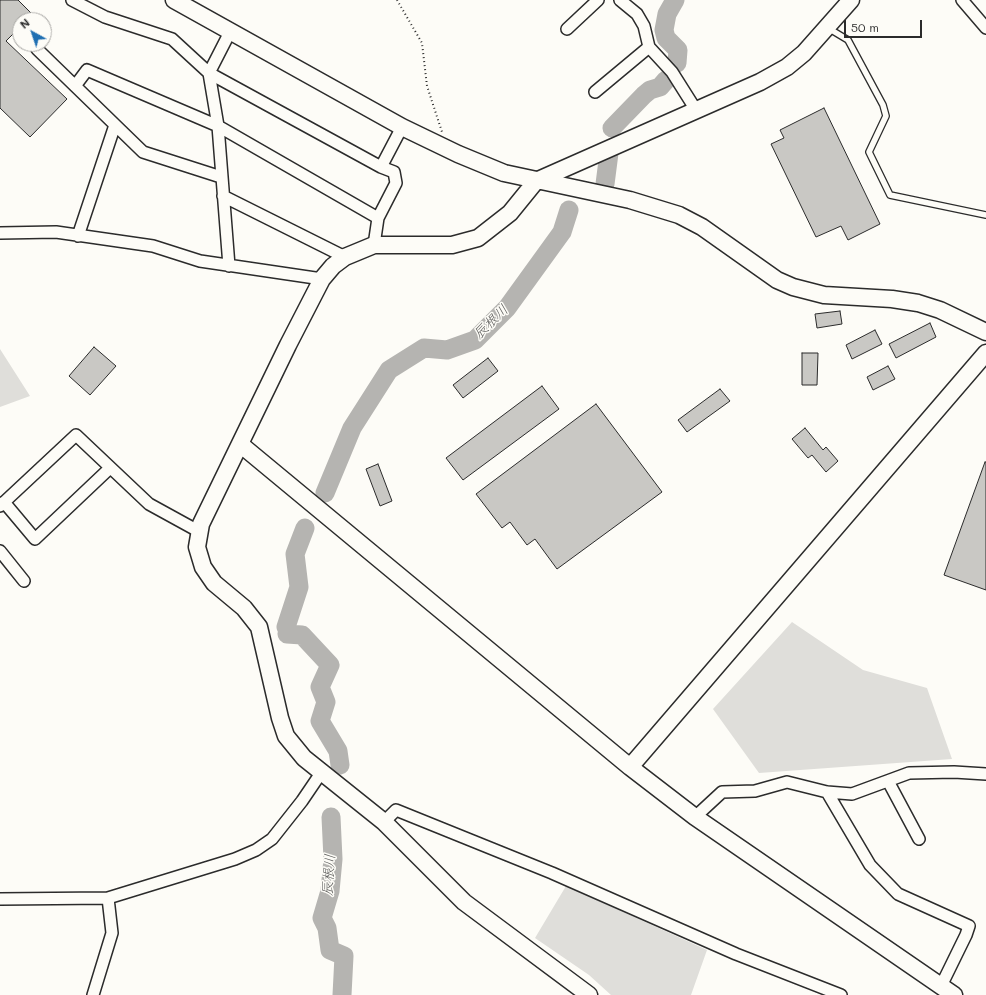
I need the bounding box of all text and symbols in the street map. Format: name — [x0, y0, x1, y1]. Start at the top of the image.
north arrow — [12, 12, 52, 52]
scale bar — [846, 12, 924, 38]
text: N — [17, 15, 33, 32]
text: 50 m — [851, 19, 879, 35]
water label: 辰根川 — [470, 301, 512, 343]
water label: 辰根川 — [319, 853, 339, 897]

